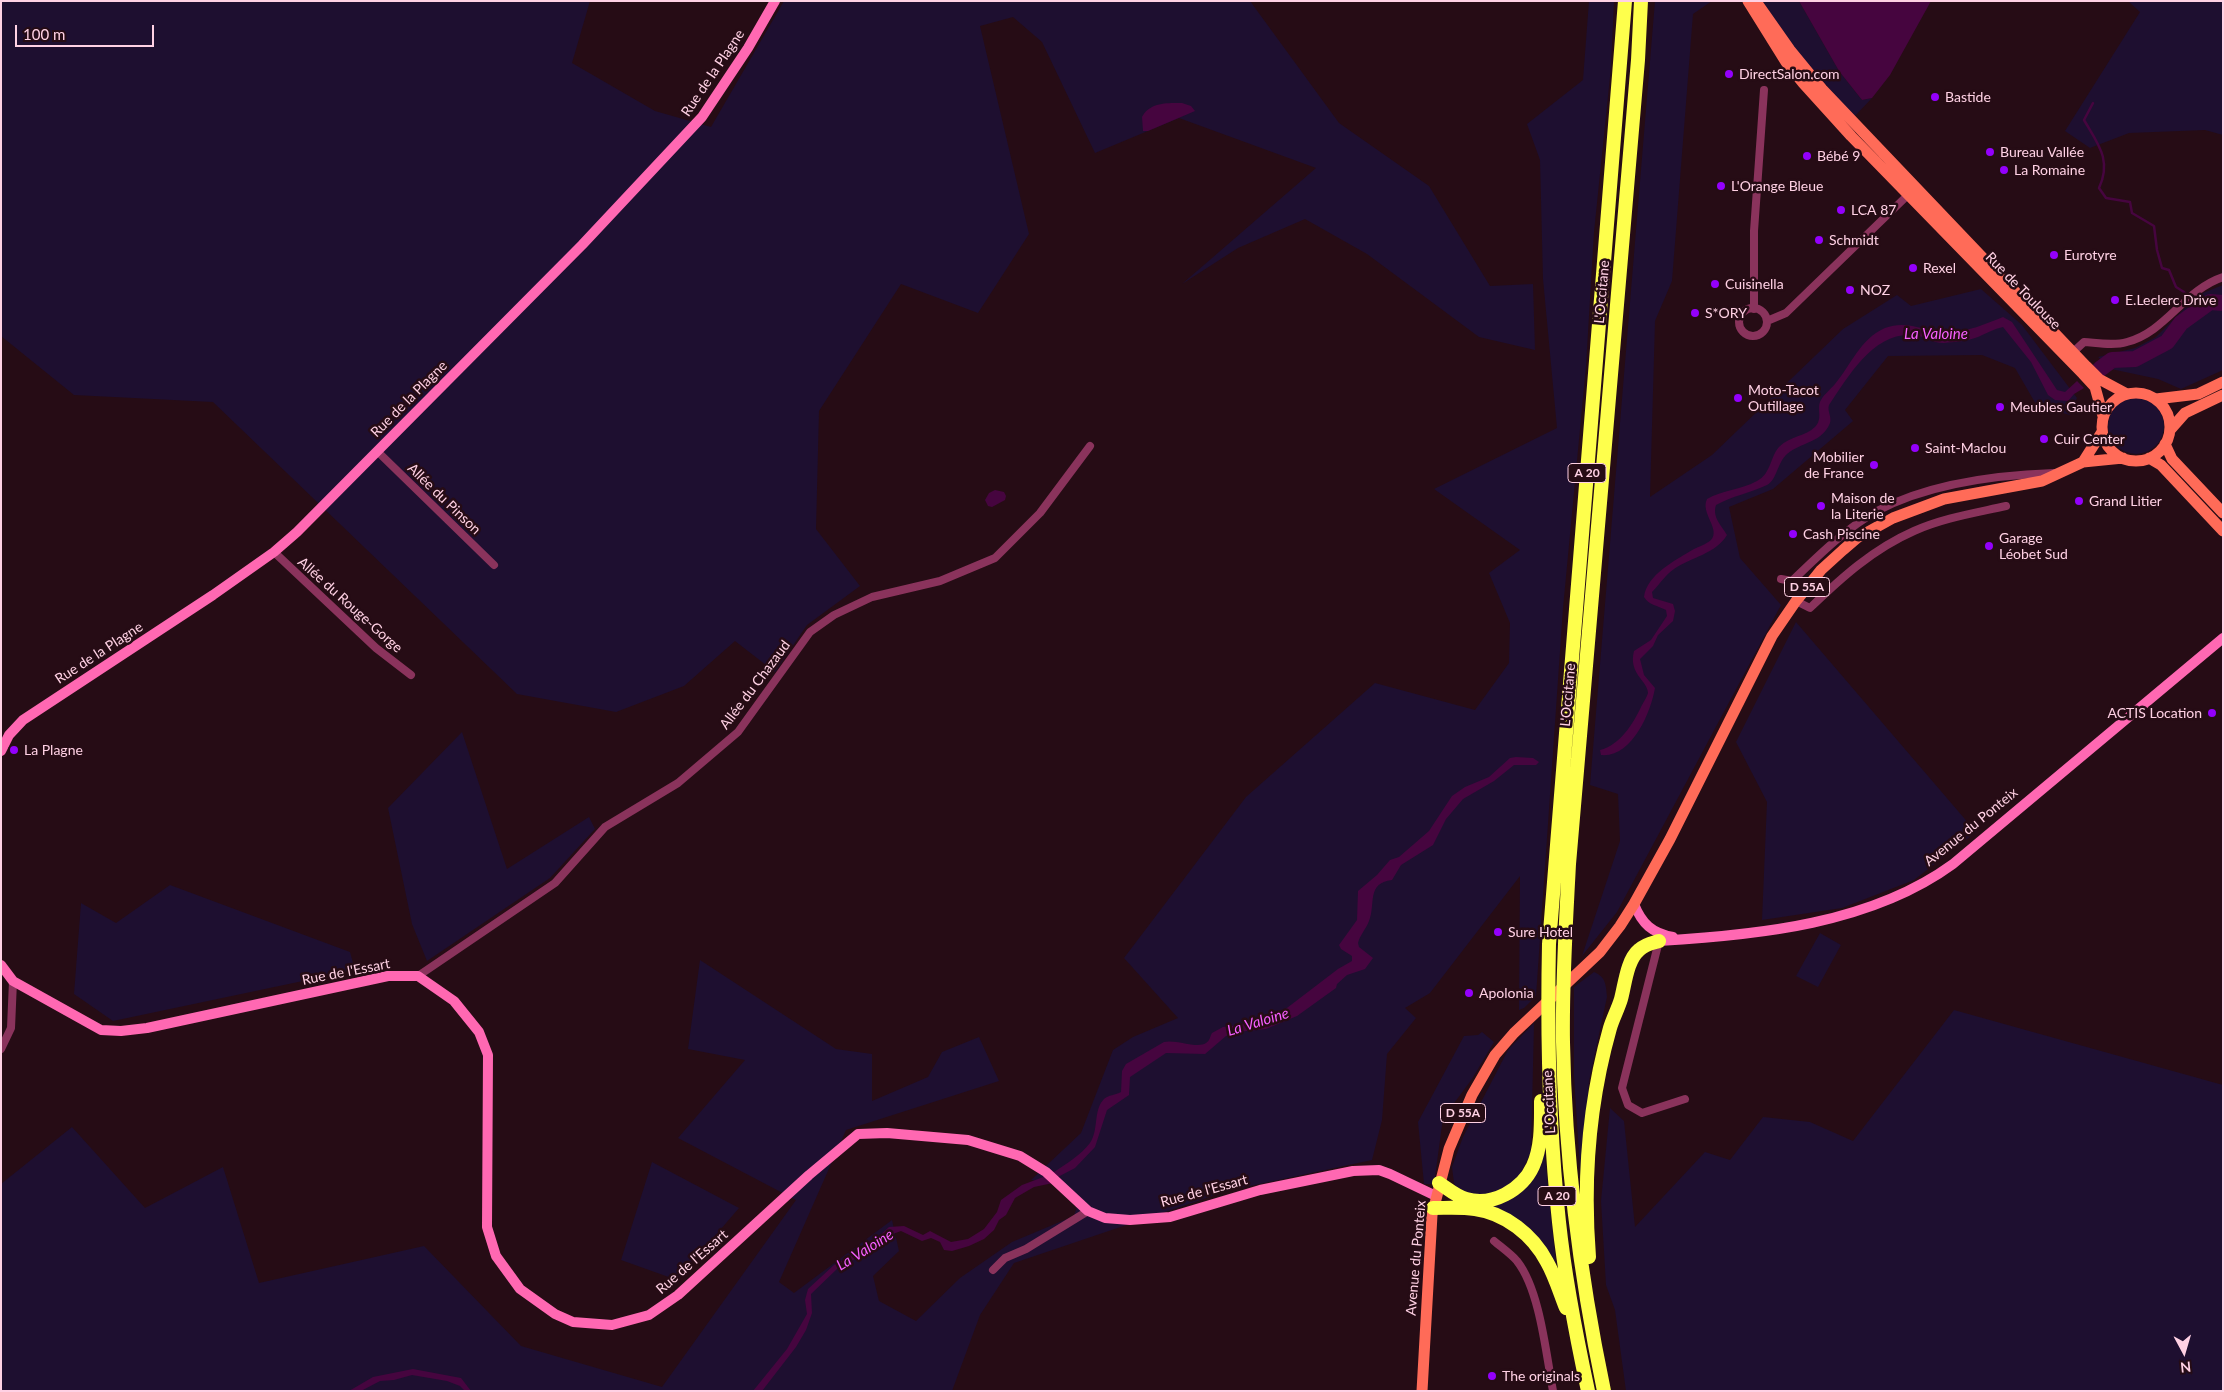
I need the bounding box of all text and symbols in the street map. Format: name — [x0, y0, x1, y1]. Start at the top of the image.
scale bar — [18, 15, 156, 47]
text: 100 m — [23, 25, 65, 43]
street label: Rue de la Plagne — [678, 26, 748, 120]
place label: DirectSalon.com — [1739, 66, 1840, 82]
marker: DirectSalon.com — [1723, 68, 1735, 80]
place label: Bastide — [1945, 89, 1991, 105]
marker: Bastide — [1929, 91, 1941, 103]
place label: Bureau Vallée — [2000, 144, 2084, 160]
marker: Bureau Vallée — [1984, 146, 1996, 158]
place label: Bébé 9 — [1817, 148, 1860, 164]
marker: Bébé 9 — [1801, 150, 1813, 162]
place label: La Romaine — [2014, 162, 2085, 178]
marker: La Romaine — [1998, 164, 2010, 176]
place label: L'Orange Bleue — [1731, 178, 1823, 194]
marker: L'Orange Bleue — [1715, 180, 1727, 192]
place label: LCA 87 — [1851, 202, 1896, 218]
marker: LCA 87 — [1835, 204, 1847, 216]
place label: Schmidt — [1829, 232, 1879, 248]
marker: Schmidt — [1813, 234, 1825, 246]
place label: Eurotyre — [2064, 247, 2117, 263]
street label: Rue de Toulouse — [1982, 249, 2064, 333]
marker: Eurotyre — [2048, 249, 2060, 261]
street label: L'Occitane — [1591, 260, 1613, 324]
place label: Rexel — [1923, 260, 1956, 276]
marker: Rexel — [1907, 262, 1919, 274]
place label: Cuisinella — [1725, 276, 1784, 292]
marker: Cuisinella — [1709, 278, 1721, 290]
place label: NOZ — [1860, 282, 1890, 298]
marker: NOZ — [1844, 284, 1856, 296]
place label: E.Leclerc Drive — [2125, 292, 2216, 308]
marker: E.Leclerc Drive — [2109, 294, 2121, 306]
place label: S*ORY — [1705, 305, 1747, 321]
marker: S*ORY — [1689, 307, 1701, 319]
water label: La Valoine — [1904, 325, 1968, 343]
street label: Rue de la Plagne — [367, 357, 451, 441]
place label: Moto-Tacot Outillage — [1748, 382, 1819, 414]
marker: Moto-Tacot Outillage — [1732, 392, 1744, 404]
place label: Meubles Gautier — [2010, 399, 2112, 415]
marker: Meubles Gautier — [1994, 401, 2006, 413]
place label: Cuir Center — [2054, 431, 2125, 447]
marker: Cuir Center — [2038, 433, 2050, 445]
place label: Saint-Maclou — [1925, 440, 2006, 456]
marker: Saint-Maclou — [1909, 442, 1921, 454]
place label: Mobilier de France — [1804, 449, 1864, 482]
marker: Mobilier de France — [1868, 459, 1880, 471]
street label: Allée du Pinson — [404, 460, 484, 538]
road number: A 20 — [1568, 463, 1606, 482]
place label: Maison de la Literie — [1831, 490, 1895, 522]
place label: Grand Litier — [2089, 493, 2162, 509]
marker: Grand Litier — [2073, 495, 2085, 507]
marker: Maison de la Literie — [1815, 500, 1827, 512]
place label: Cash Piscine — [1803, 526, 1880, 542]
marker: Cash Piscine — [1787, 528, 1799, 540]
place label: Garage Léobet Sud — [1999, 530, 2068, 562]
marker: Garage Léobet Sud — [1983, 540, 1995, 552]
street label: Allée du Rouge-Gorge — [294, 554, 406, 656]
road number: D 55A — [1784, 578, 1830, 596]
street label: Rue de la Plagne — [52, 618, 146, 688]
street label: Allée du Chazaud — [716, 637, 794, 733]
street label: L'Occitane — [1557, 663, 1579, 727]
place label: ACTIS Location — [2108, 705, 2202, 721]
marker: ACTIS Location — [2206, 707, 2218, 719]
place label: La Plagne — [24, 742, 83, 758]
marker: La Plagne — [8, 744, 20, 756]
street label: Avenue du Ponteix — [1921, 784, 2021, 870]
place label: Sure Hotel — [1508, 924, 1573, 940]
marker: Sure Hotel — [1492, 926, 1504, 938]
street label: Rue de l'Essart — [301, 955, 391, 989]
place label: Apolonia — [1479, 985, 1534, 1001]
marker: Apolonia — [1463, 987, 1475, 999]
water label: La Valoine — [1225, 1004, 1291, 1040]
street label: L'Occitane — [1539, 1070, 1559, 1134]
road number: D 55A — [1440, 1104, 1486, 1122]
street label: Rue de l'Essart — [1159, 1171, 1249, 1211]
road number: A 20 — [1538, 1186, 1576, 1206]
street label: Avenue du Ponteix — [1403, 1200, 1429, 1316]
water label: La Valoine — [833, 1225, 897, 1275]
street label: Rue de l'Essart — [653, 1226, 731, 1298]
north arrow — [2159, 1327, 2209, 1377]
text: N — [2179, 1358, 2192, 1376]
place label: The originals — [1502, 1368, 1580, 1384]
marker: The originals — [1486, 1370, 1498, 1382]

